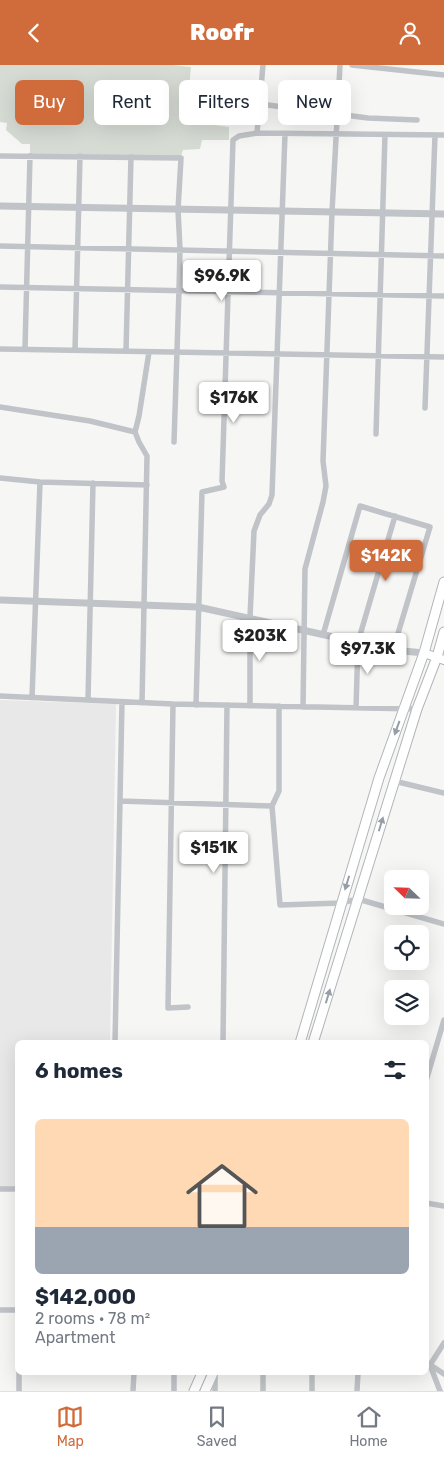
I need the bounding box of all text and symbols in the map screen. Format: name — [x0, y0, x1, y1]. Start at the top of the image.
icon: back — [20, 19, 48, 47]
text: Roofr — [190, 19, 254, 46]
icon: person — [396, 19, 424, 47]
chip: Buy — [15, 80, 84, 125]
chip: Rent — [94, 80, 169, 125]
chip: Filters — [179, 80, 268, 125]
chip: New — [278, 80, 351, 125]
pin: $96.9K — [181, 259, 263, 302]
text: $96.9K — [194, 266, 250, 285]
pin: $176K — [199, 381, 269, 424]
text: $176K — [210, 388, 258, 407]
pin: $142K — [351, 539, 421, 582]
text: $142K — [361, 546, 411, 565]
pin: $203K — [225, 619, 295, 662]
text: $203K — [233, 626, 287, 645]
pin: $97.3K — [327, 633, 409, 675]
text: $97.3K — [341, 639, 395, 658]
one-way arrow — [393, 721, 401, 736]
one-way arrow — [377, 816, 385, 831]
pin: $151K — [179, 831, 249, 874]
text: $151K — [190, 838, 238, 857]
north arrow — [384, 870, 429, 915]
map controls — [384, 870, 429, 1025]
one-way arrow — [343, 875, 351, 890]
button: locate — [384, 925, 429, 970]
button: layers — [384, 980, 429, 1025]
one-way arrow — [324, 988, 332, 1003]
icon: filters — [381, 1056, 409, 1084]
text: 6 homes — [35, 1058, 123, 1083]
icon: home — [177, 1151, 267, 1241]
text: $142,000 — [35, 1284, 136, 1309]
text: 2 rooms · 78 m² — [35, 1309, 150, 1328]
text: Apartment — [35, 1328, 115, 1347]
tab: Map — [56, 1403, 84, 1450]
tab: Saved — [197, 1403, 237, 1450]
tab: Home — [349, 1403, 388, 1450]

